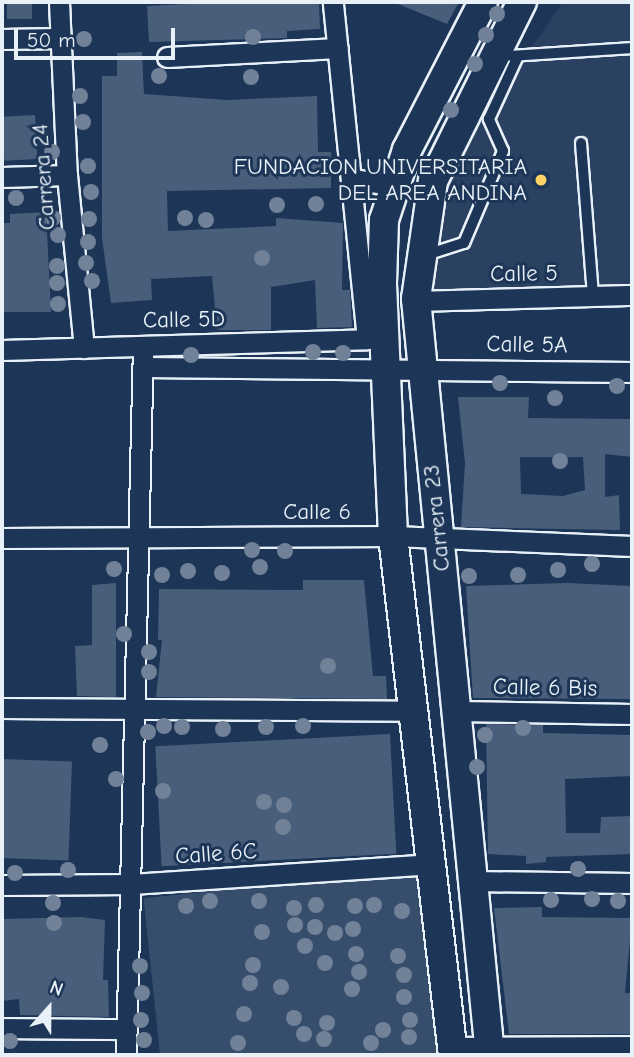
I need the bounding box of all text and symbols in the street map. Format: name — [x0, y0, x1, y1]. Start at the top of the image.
scale bar — [18, 14, 178, 58]
text: 50 m — [27, 28, 76, 52]
street label: Carrera 24 — [27, 123, 61, 231]
place label: FUNDACION UNIVERSITARIA DEL AREA ANDINA — [234, 153, 527, 207]
marker: FUNDACION UNIVERSITARIA DEL AREA ANDINA — [533, 172, 549, 188]
street label: Calle 5 — [490, 260, 558, 288]
street label: Calle 5D — [143, 305, 225, 335]
street label: Calle 5A — [486, 330, 568, 360]
street label: Carrera 23 — [418, 463, 456, 573]
street label: Calle 6 — [283, 498, 351, 526]
street label: Calle 6 Bis — [493, 673, 597, 703]
street label: Calle 6C — [174, 837, 258, 871]
north arrow — [14, 973, 84, 1043]
text: N — [47, 976, 66, 1001]

